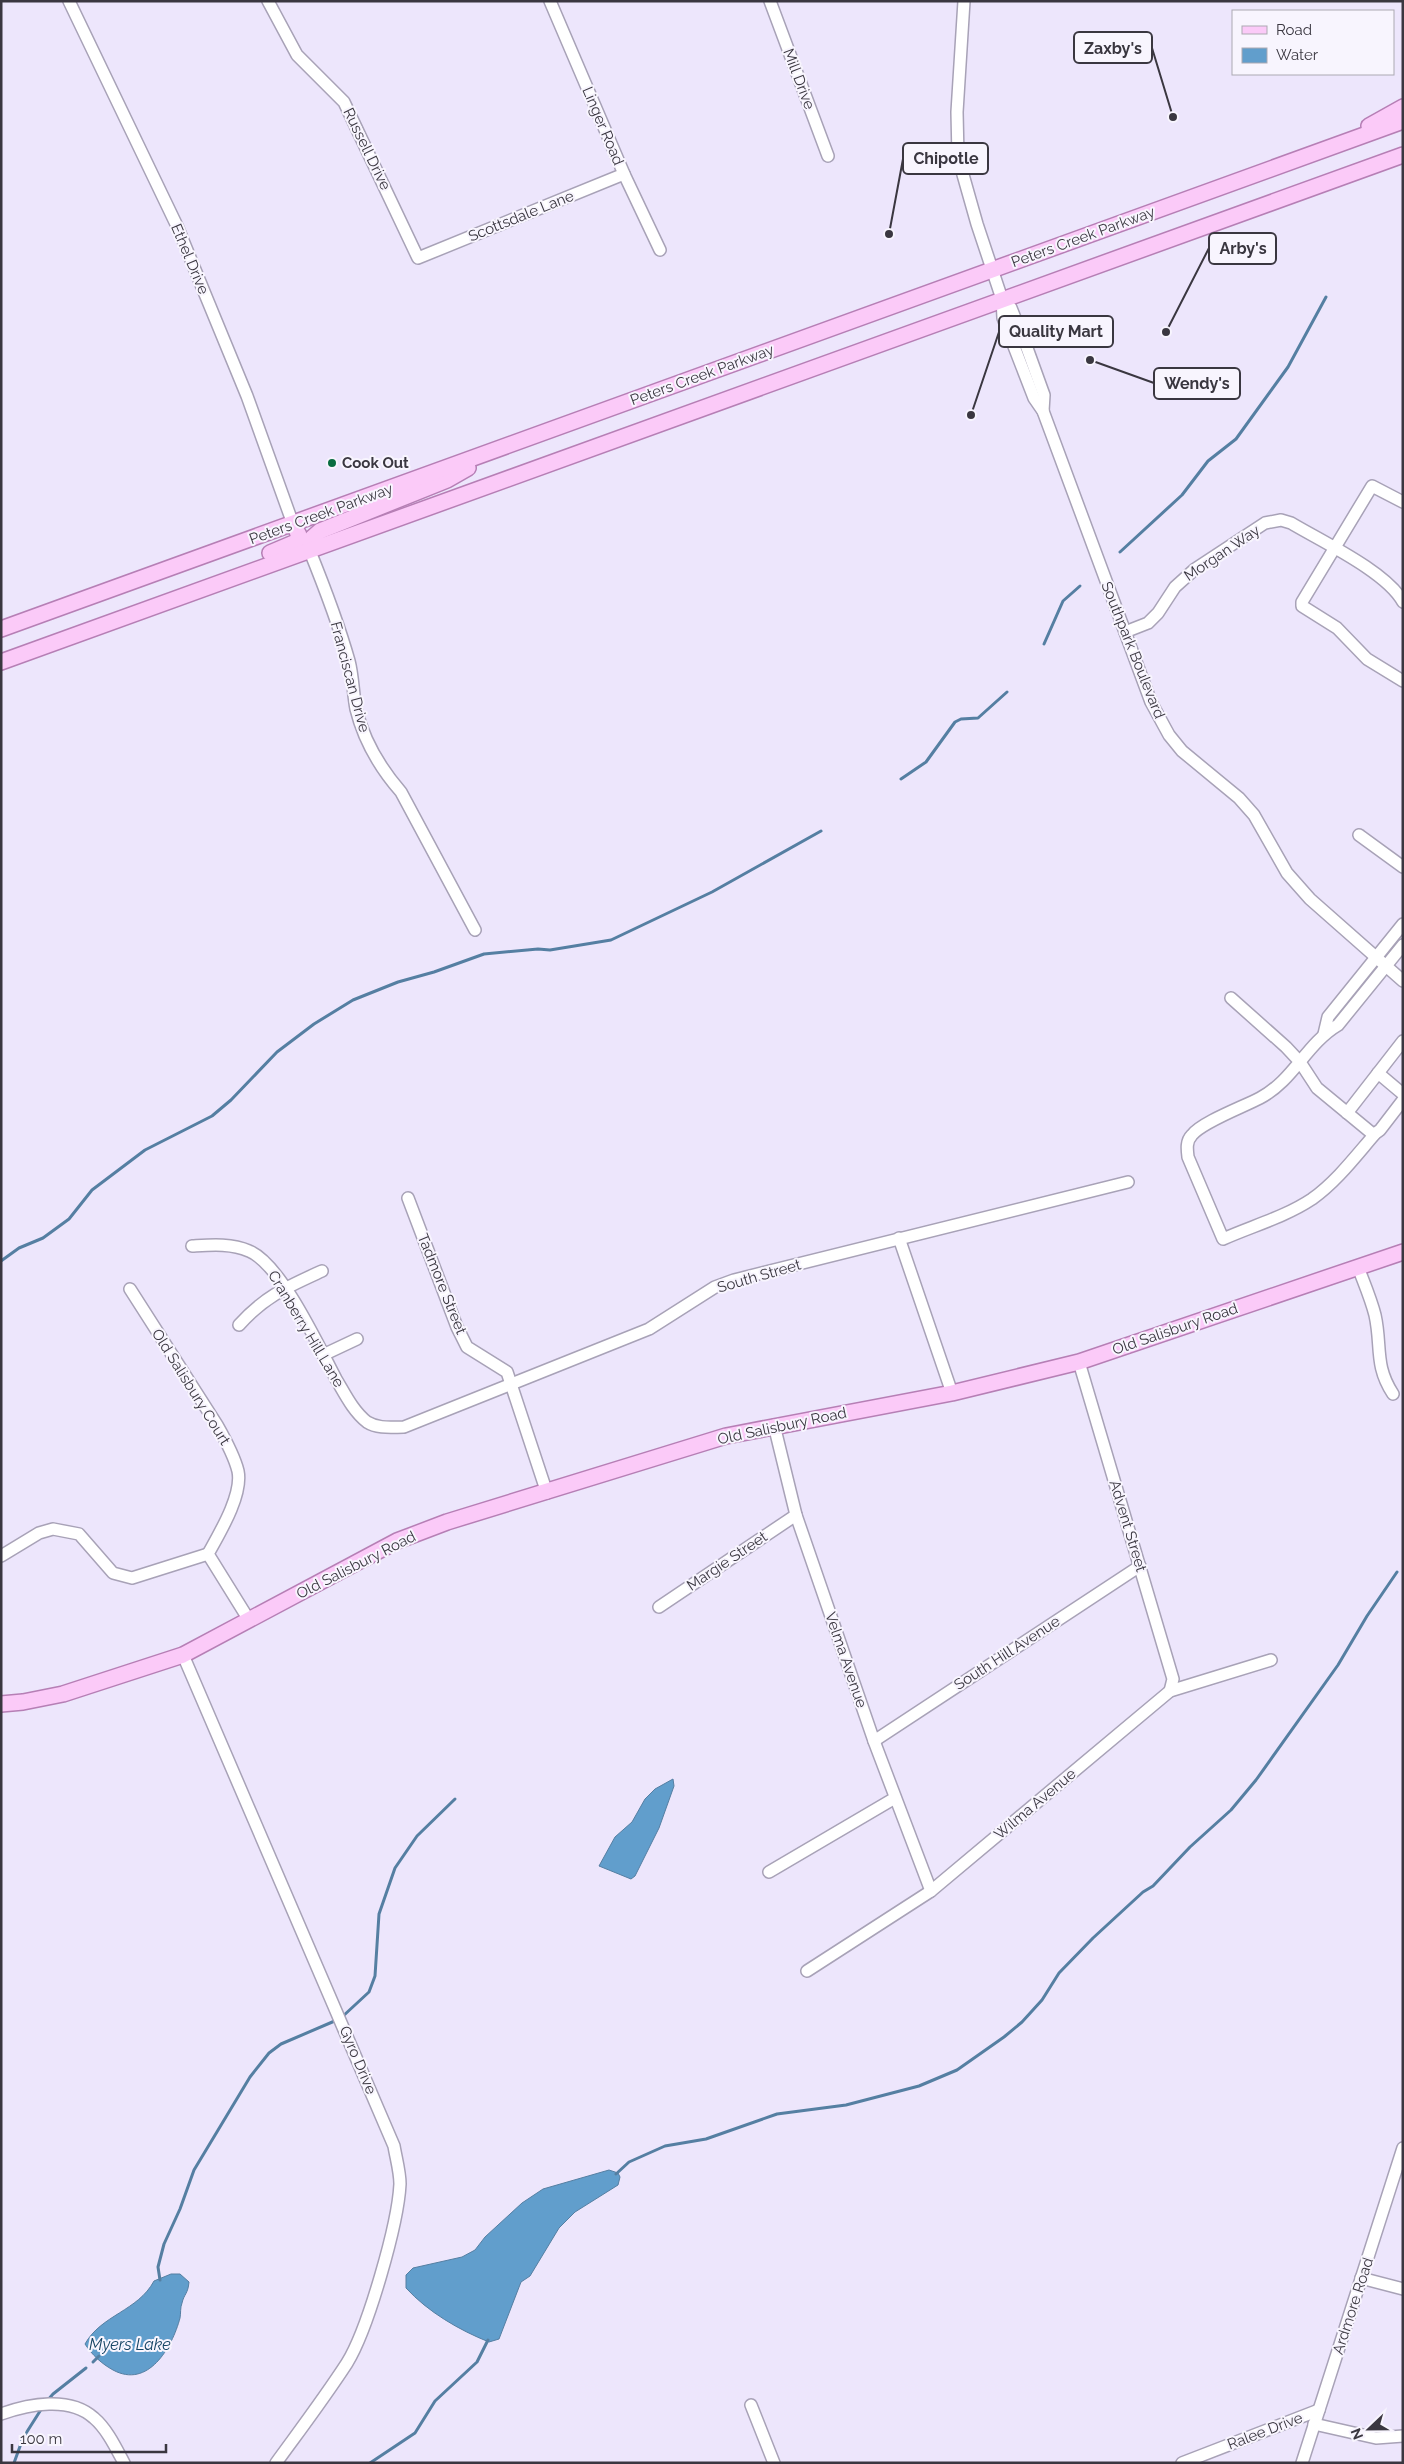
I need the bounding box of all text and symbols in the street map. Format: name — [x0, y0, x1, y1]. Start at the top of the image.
legend — [1232, 10, 1394, 75]
text: Road — [1276, 21, 1312, 39]
callout: Zaxby's — [1074, 32, 1152, 63]
text: Zaxby's — [1084, 39, 1142, 58]
street label: Mill Drive — [779, 46, 819, 112]
text: Water — [1276, 46, 1319, 64]
street label: Linger Road — [578, 84, 628, 168]
street label: Russell Drive — [339, 105, 395, 193]
callout: Chipotle — [903, 143, 988, 174]
text: Chipotle — [913, 149, 979, 168]
street label: Scottsdale Lane — [466, 187, 576, 245]
street label: Peters Creek Parkway — [1009, 203, 1157, 271]
street label: Ethel Drive — [167, 221, 213, 297]
callout: Arby's — [1209, 233, 1276, 264]
text: Arby's — [1219, 239, 1267, 258]
callout: Quality Mart — [999, 316, 1113, 347]
text: Quality Mart — [1009, 322, 1103, 341]
street label: Peters Creek Parkway — [628, 341, 776, 409]
callout: Wendy's — [1154, 368, 1240, 399]
text: Wendy's — [1164, 374, 1230, 393]
place label: Cook Out — [342, 454, 409, 472]
marker: Cook Out — [326, 457, 338, 469]
street label: Peters Creek Parkway — [247, 480, 395, 548]
street label: Morgan Way — [1181, 521, 1263, 585]
street label: Southpark Boulevard — [1097, 579, 1169, 721]
street label: Franciscan Drive — [327, 620, 373, 735]
street label: Tadmore Street — [414, 1231, 470, 1337]
street label: South Street — [715, 1255, 803, 1297]
street label: Cranberry Hill Lane — [264, 1267, 348, 1391]
street label: Old Salisbury Road — [1110, 1299, 1240, 1359]
street label: Old Salisbury Court — [148, 1326, 234, 1448]
street label: Old Salisbury Road — [716, 1404, 848, 1448]
street label: Advent Street — [1106, 1478, 1150, 1574]
street label: Old Salisbury Road — [293, 1527, 419, 1603]
street label: Margie Street — [683, 1528, 771, 1594]
street label: Velma Avenue — [821, 1610, 871, 1710]
street label: South Hill Avenue — [951, 1612, 1063, 1694]
street label: Wilma Avenue — [991, 1765, 1080, 1843]
street label: Gyro Drive — [336, 2023, 380, 2097]
street label: Ardmore Road — [1329, 2255, 1377, 2357]
water label: Myers Lake — [89, 2335, 171, 2354]
north arrow — [1344, 2404, 1394, 2454]
street label: Ralee Drive — [1225, 2408, 1305, 2454]
scale bar — [12, 2422, 166, 2454]
text: N — [1348, 2426, 1366, 2442]
text: 100 m — [20, 2430, 62, 2448]

